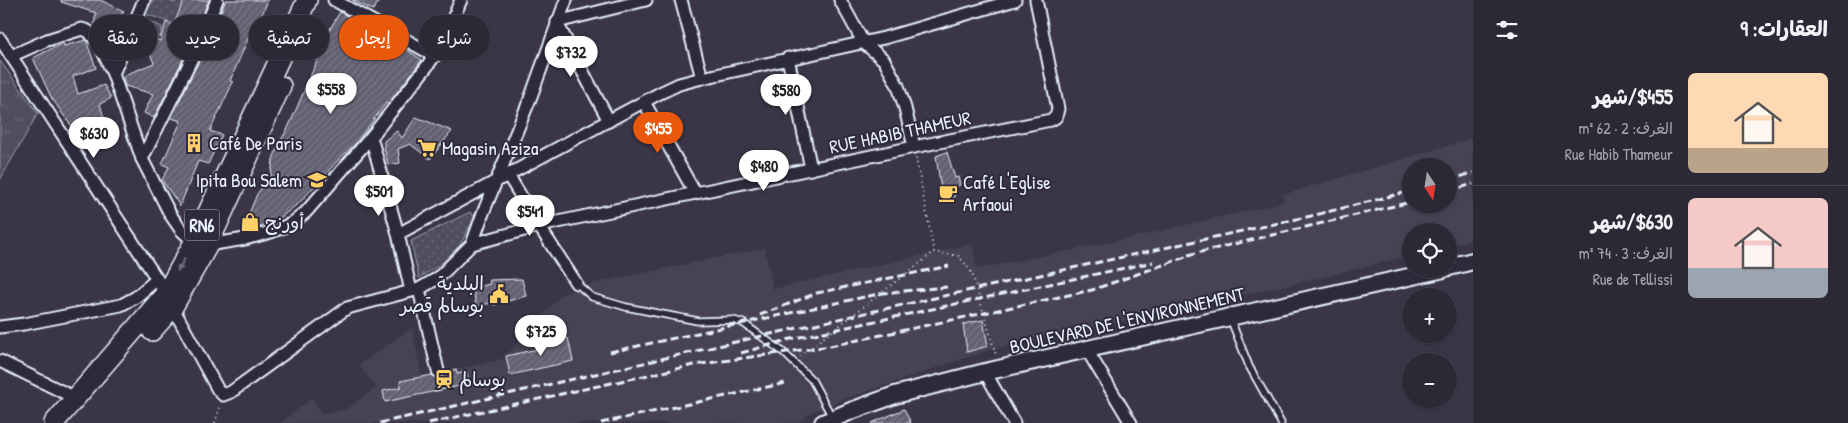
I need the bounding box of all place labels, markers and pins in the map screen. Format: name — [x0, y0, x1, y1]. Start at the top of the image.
pin: $732 — [541, 36, 601, 78]
pin: $558 — [301, 72, 361, 115]
pin: $580 — [756, 74, 816, 116]
pin: $455 — [628, 112, 688, 154]
pin: $630 — [64, 116, 124, 159]
place label: Café De Paris — [209, 130, 302, 156]
building icon: Café De Paris — [183, 132, 205, 154]
place label: Magasin Aziza — [442, 135, 539, 161]
supermarket icon: Magasin Aziza — [416, 137, 438, 159]
pin: $480 — [734, 150, 794, 192]
place label: Ipita Bou Salem — [196, 167, 302, 193]
school or university icon: Ipita Bou Salem — [306, 169, 328, 191]
place label: Café L'Eglise Arfaoui — [963, 169, 1051, 217]
pin: $501 — [349, 174, 409, 217]
cafe icon: Café L'Eglise Arfaoui — [937, 182, 959, 204]
pin: $541 — [500, 194, 560, 237]
place label: أورنج — [265, 209, 304, 235]
shop icon: أورنج — [239, 211, 261, 233]
place label: البلدية بوسالم قصر — [398, 270, 484, 320]
public building icon: البلدية بوسالم قصر — [488, 283, 510, 305]
pin: $725 — [511, 314, 571, 357]
place label: بوسالم — [459, 366, 506, 394]
station icon: بوسالم — [433, 368, 455, 390]

